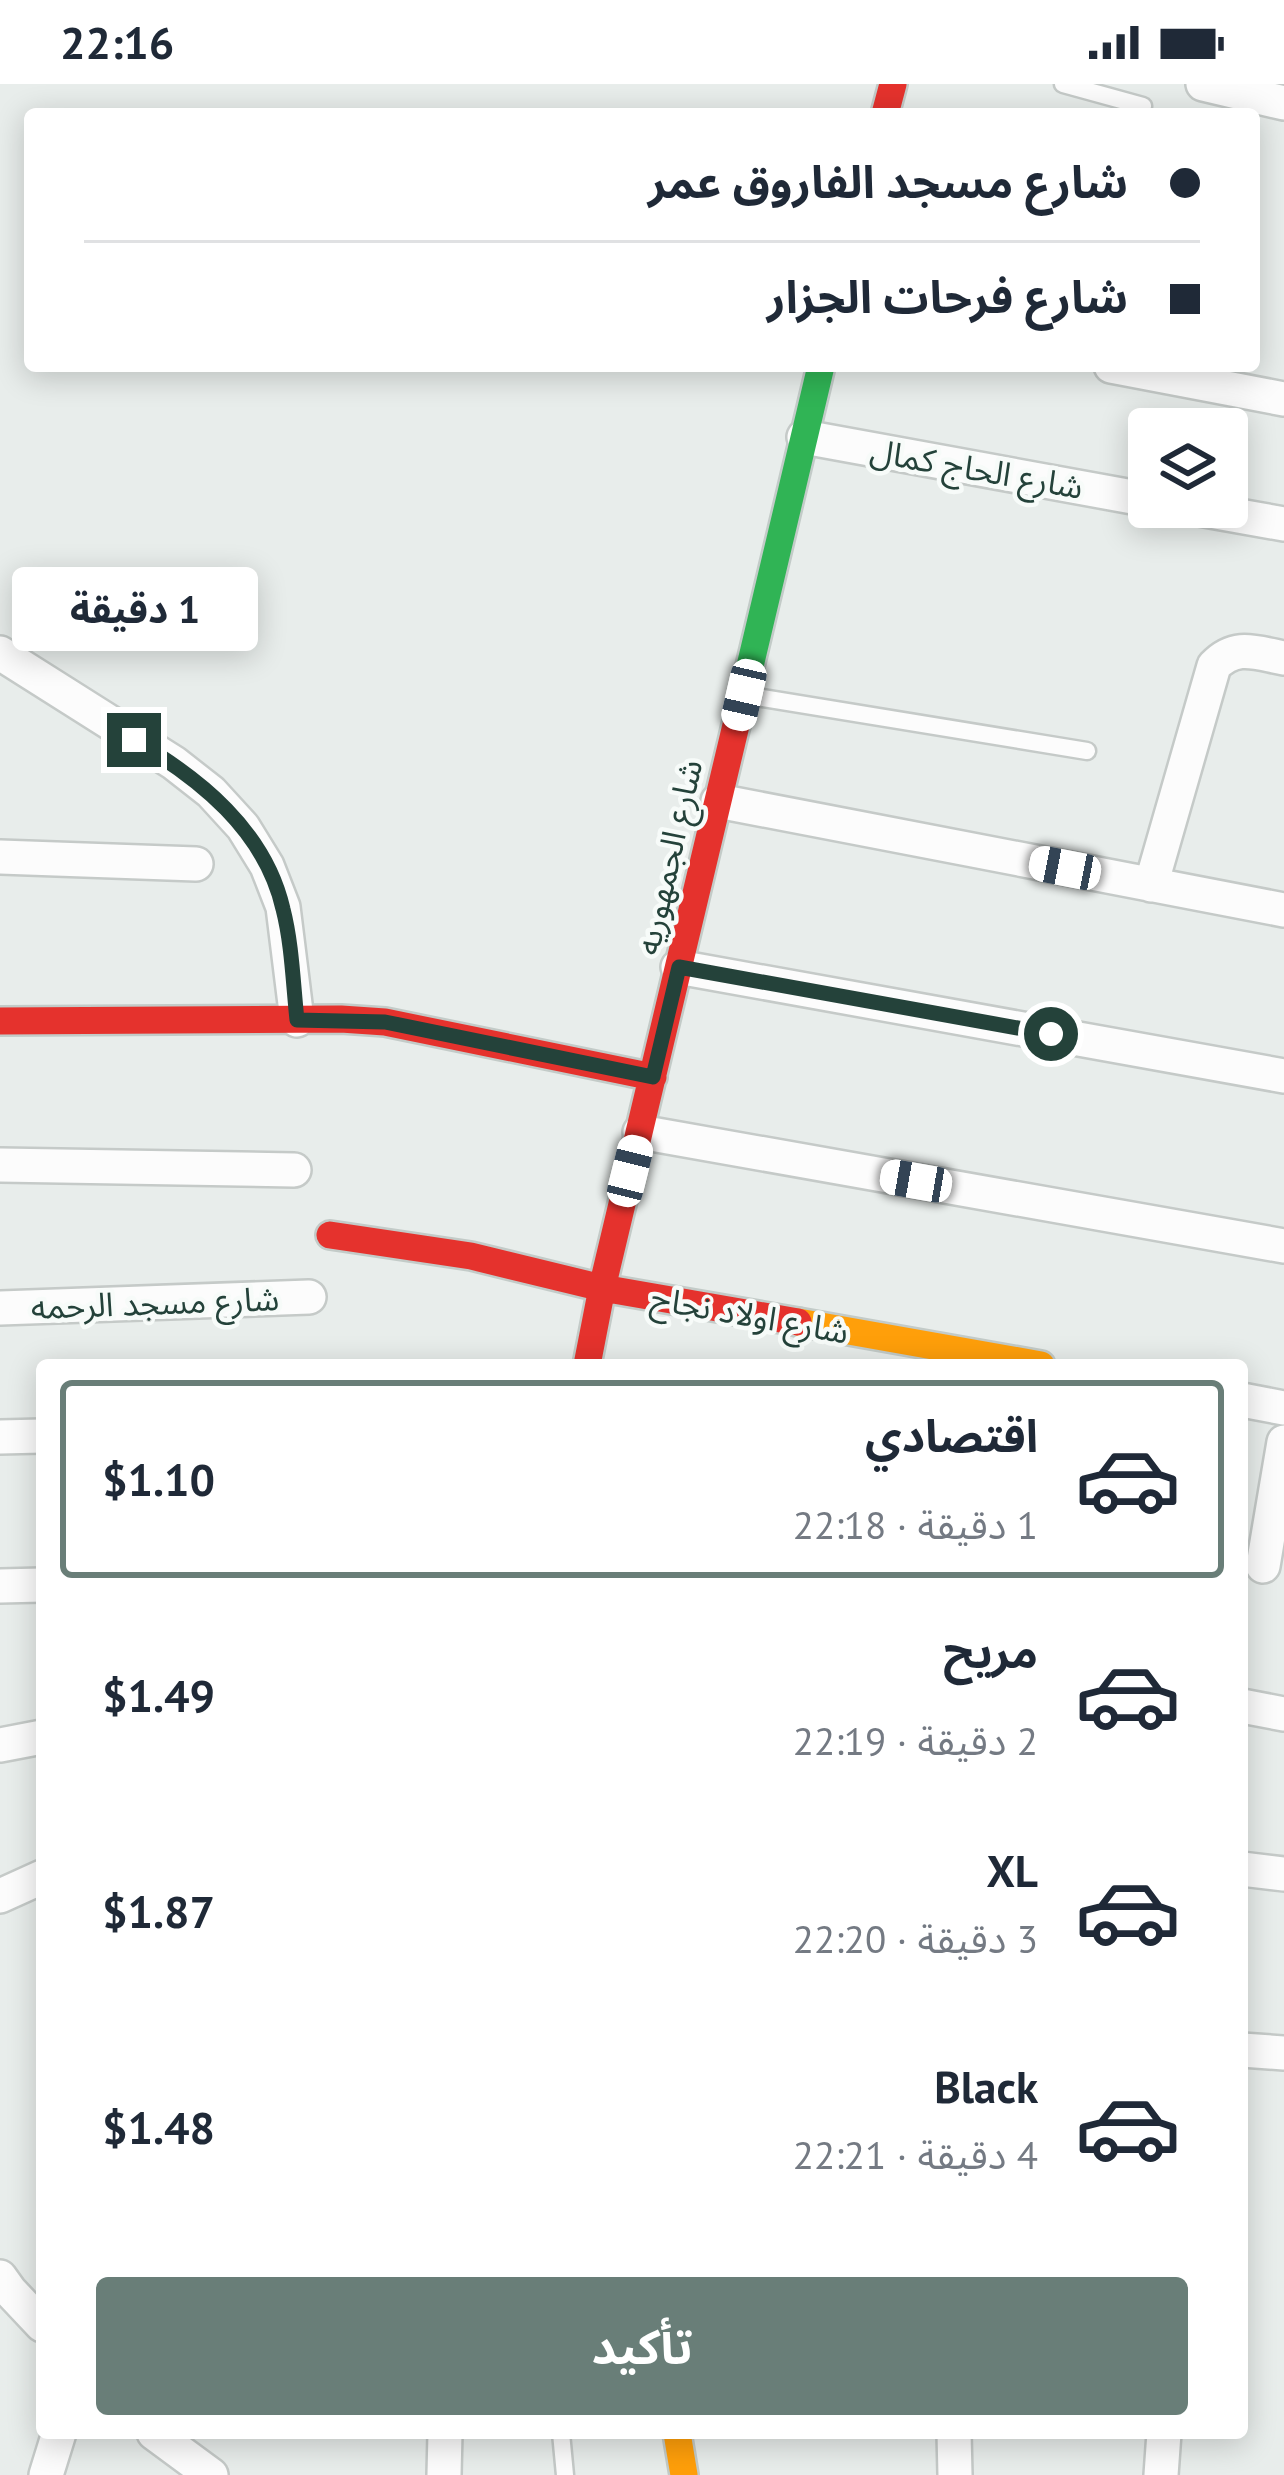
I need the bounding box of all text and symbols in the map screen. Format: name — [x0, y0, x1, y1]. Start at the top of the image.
text: 22:16 — [60, 13, 174, 71]
text: شارع مسجد الفاروق عمر — [648, 152, 1128, 210]
text: شارع فرحات الجزار — [767, 267, 1128, 325]
map controls — [1128, 408, 1248, 528]
button: layers — [1128, 408, 1248, 528]
street label: شارع الحاج كمال — [867, 428, 1087, 512]
callout: 1 دقيقة — [11, 566, 257, 650]
text: 1 دقيقة — [70, 583, 200, 634]
car — [718, 656, 770, 734]
route end — [107, 713, 161, 767]
street label: شارع الجمهوريه — [625, 755, 715, 960]
car — [1026, 843, 1104, 893]
route start — [1024, 1007, 1078, 1061]
car — [604, 1132, 656, 1210]
car — [877, 1157, 955, 1205]
street label: شارع اولاد نجاح — [647, 1275, 852, 1356]
street label: شارع مسجد الرحمه — [30, 1276, 280, 1332]
text: اقتصادي — [865, 1406, 1038, 1464]
icon: car — [1074, 1425, 1182, 1533]
text: $1.10 — [102, 1450, 215, 1508]
text: 1 دقيقة · 22:18 — [793, 1499, 1038, 1550]
text: مريح — [943, 1622, 1038, 1680]
icon: car — [1074, 1641, 1182, 1749]
text: $1.49 — [102, 1666, 215, 1724]
text: 2 دقيقة · 22:19 — [793, 1715, 1038, 1766]
text: XL — [986, 1841, 1038, 1899]
icon: car — [1074, 1857, 1182, 1965]
text: $1.87 — [102, 1882, 215, 1940]
text: 3 دقيقة · 22:20 — [793, 1913, 1038, 1964]
text: Black — [934, 2057, 1038, 2115]
icon: car — [1074, 2073, 1182, 2181]
text: $1.48 — [102, 2098, 215, 2156]
text: 4 دقيقة · 22:21 — [793, 2129, 1038, 2180]
button: تأكيد — [96, 2277, 1188, 2415]

